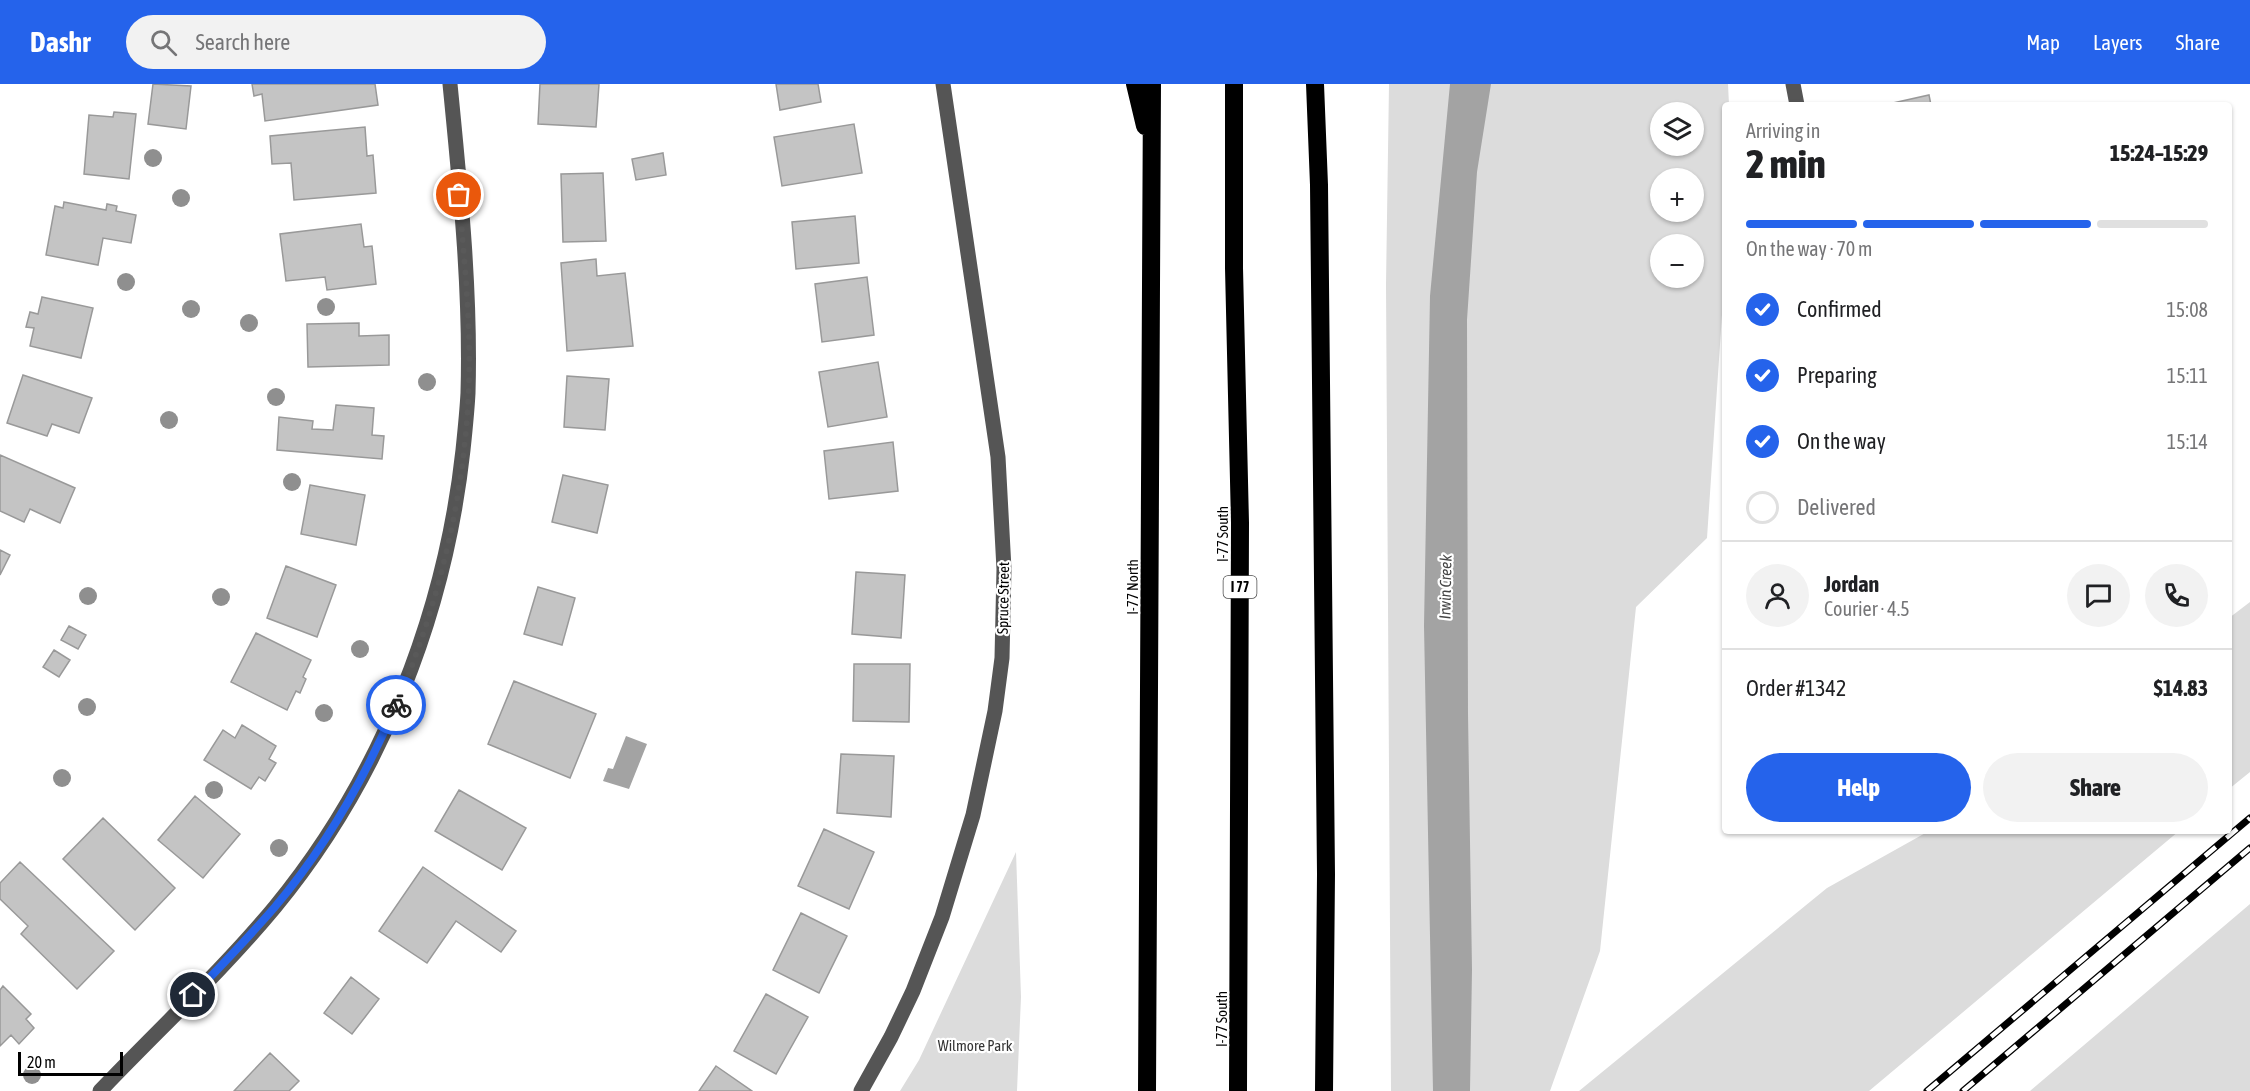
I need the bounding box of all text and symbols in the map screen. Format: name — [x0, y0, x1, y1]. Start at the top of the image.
search box — [126, 15, 546, 69]
text: Dashr — [30, 26, 90, 58]
icon: search — [147, 26, 180, 59]
text: Search here — [195, 29, 290, 55]
text: Map — [2026, 30, 2060, 54]
text: Layers — [2093, 30, 2143, 54]
text: Share — [2176, 30, 2220, 54]
map controls — [1650, 102, 1704, 288]
button: layers — [1650, 102, 1704, 156]
text: Arriving in — [1746, 119, 1820, 142]
text: 15:24–15:29 — [2110, 140, 2208, 166]
text: 2 min — [1746, 142, 1826, 186]
button: + — [1650, 168, 1704, 222]
pin — [433, 169, 484, 220]
icon: bag — [442, 178, 475, 211]
button: − — [1650, 234, 1704, 288]
text: On the way · 70 m — [1746, 237, 1872, 260]
icon: check — [1746, 293, 1779, 326]
text: Confirmed — [1797, 296, 1882, 322]
text: 15:08 — [2166, 298, 2208, 321]
icon: check — [1746, 359, 1779, 392]
text: Preparing — [1797, 362, 1877, 388]
text: 15:11 — [2167, 364, 2208, 387]
icon: check — [1746, 425, 1779, 458]
text: On the way — [1797, 428, 1886, 454]
text: 15:14 — [2167, 430, 2208, 453]
text: Delivered — [1797, 494, 1876, 520]
street label: I-77 South — [1214, 506, 1231, 562]
water label: Irwin Creek — [1435, 554, 1455, 619]
street label: I-77 North — [1124, 559, 1141, 615]
street label: Spruce Street — [994, 562, 1012, 634]
button: person — [1746, 564, 1809, 627]
button: chat — [2067, 564, 2130, 627]
button: phone — [2145, 564, 2208, 627]
text: Jordan — [1824, 571, 1879, 597]
road number: I 77 — [1224, 576, 1256, 598]
text: Courier · 4.5 — [1824, 597, 1910, 620]
courier — [366, 675, 426, 735]
text: Order #1342 — [1746, 675, 1846, 701]
text: $14.83 — [2153, 675, 2208, 701]
icon: bike — [380, 689, 413, 722]
button: Help — [1746, 753, 1971, 822]
button: Share — [1983, 753, 2208, 822]
pin — [167, 969, 218, 1020]
icon: home — [176, 978, 209, 1011]
street label: I-77 South — [1213, 991, 1230, 1047]
park label: Wilmore Park — [938, 1037, 1013, 1054]
scale bar — [18, 1049, 123, 1076]
text: 20 m — [27, 1053, 56, 1071]

